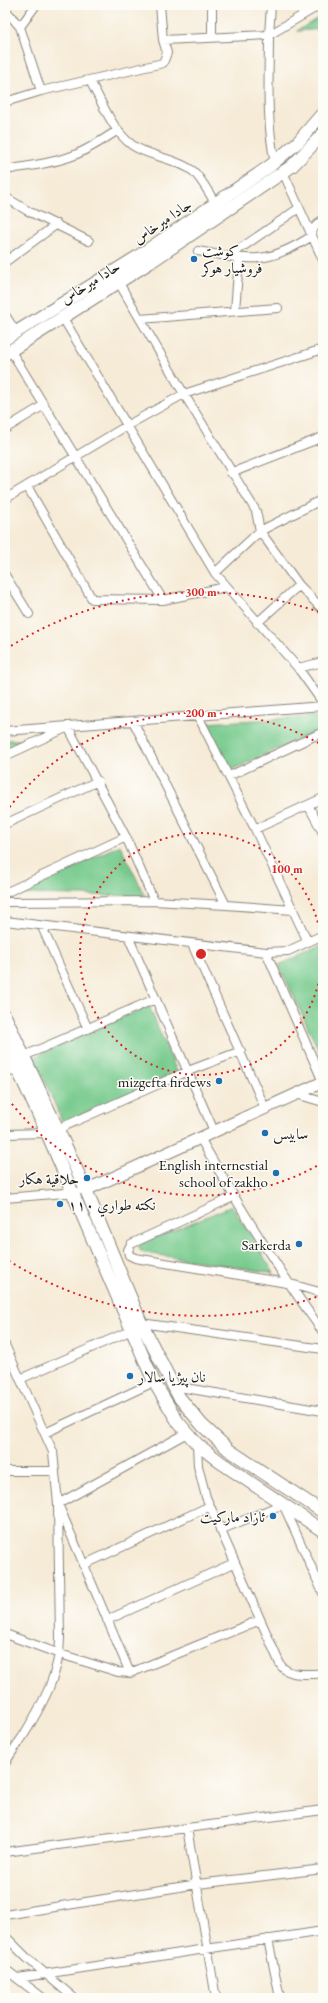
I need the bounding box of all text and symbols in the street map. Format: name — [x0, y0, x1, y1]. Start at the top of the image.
street label: جادا ميرخاس — [129, 194, 195, 248]
place label: كوشت فروشيار هوكر — [200, 241, 262, 278]
marker: كوشت فروشيار هوكر — [189, 254, 199, 264]
street label: حادا ميرخاس — [57, 256, 123, 308]
text: 300 m — [185, 584, 217, 600]
text: 200 m — [185, 705, 217, 721]
text: 100 m — [271, 861, 303, 877]
centre of rings — [194, 947, 208, 961]
place label: mizgefta firdews — [118, 1072, 211, 1091]
marker: mizgefta firdews — [214, 1076, 224, 1086]
place label: سابيس — [273, 1124, 308, 1144]
marker: سابيس — [260, 1128, 270, 1138]
place label: English internestial school of zakho — [158, 1155, 268, 1191]
marker: English internestial school of zakho — [271, 1168, 281, 1178]
place label: حلاقية هكار — [17, 1169, 79, 1188]
marker: حلاقية هكار — [82, 1173, 92, 1183]
place label: نكته طواري ١١٠ — [68, 1195, 156, 1217]
marker: نكته طواري ١١٠ — [55, 1199, 65, 1209]
place label: Sarkerda — [242, 1235, 291, 1254]
marker: Sarkerda — [294, 1239, 304, 1249]
place label: نان پيژيا سالار — [136, 1367, 206, 1388]
marker: نان پيژيا سالار — [125, 1371, 135, 1381]
place label: ئازاد ماركيت — [200, 1507, 265, 1526]
marker: ئازاد ماركيت — [268, 1511, 278, 1521]

